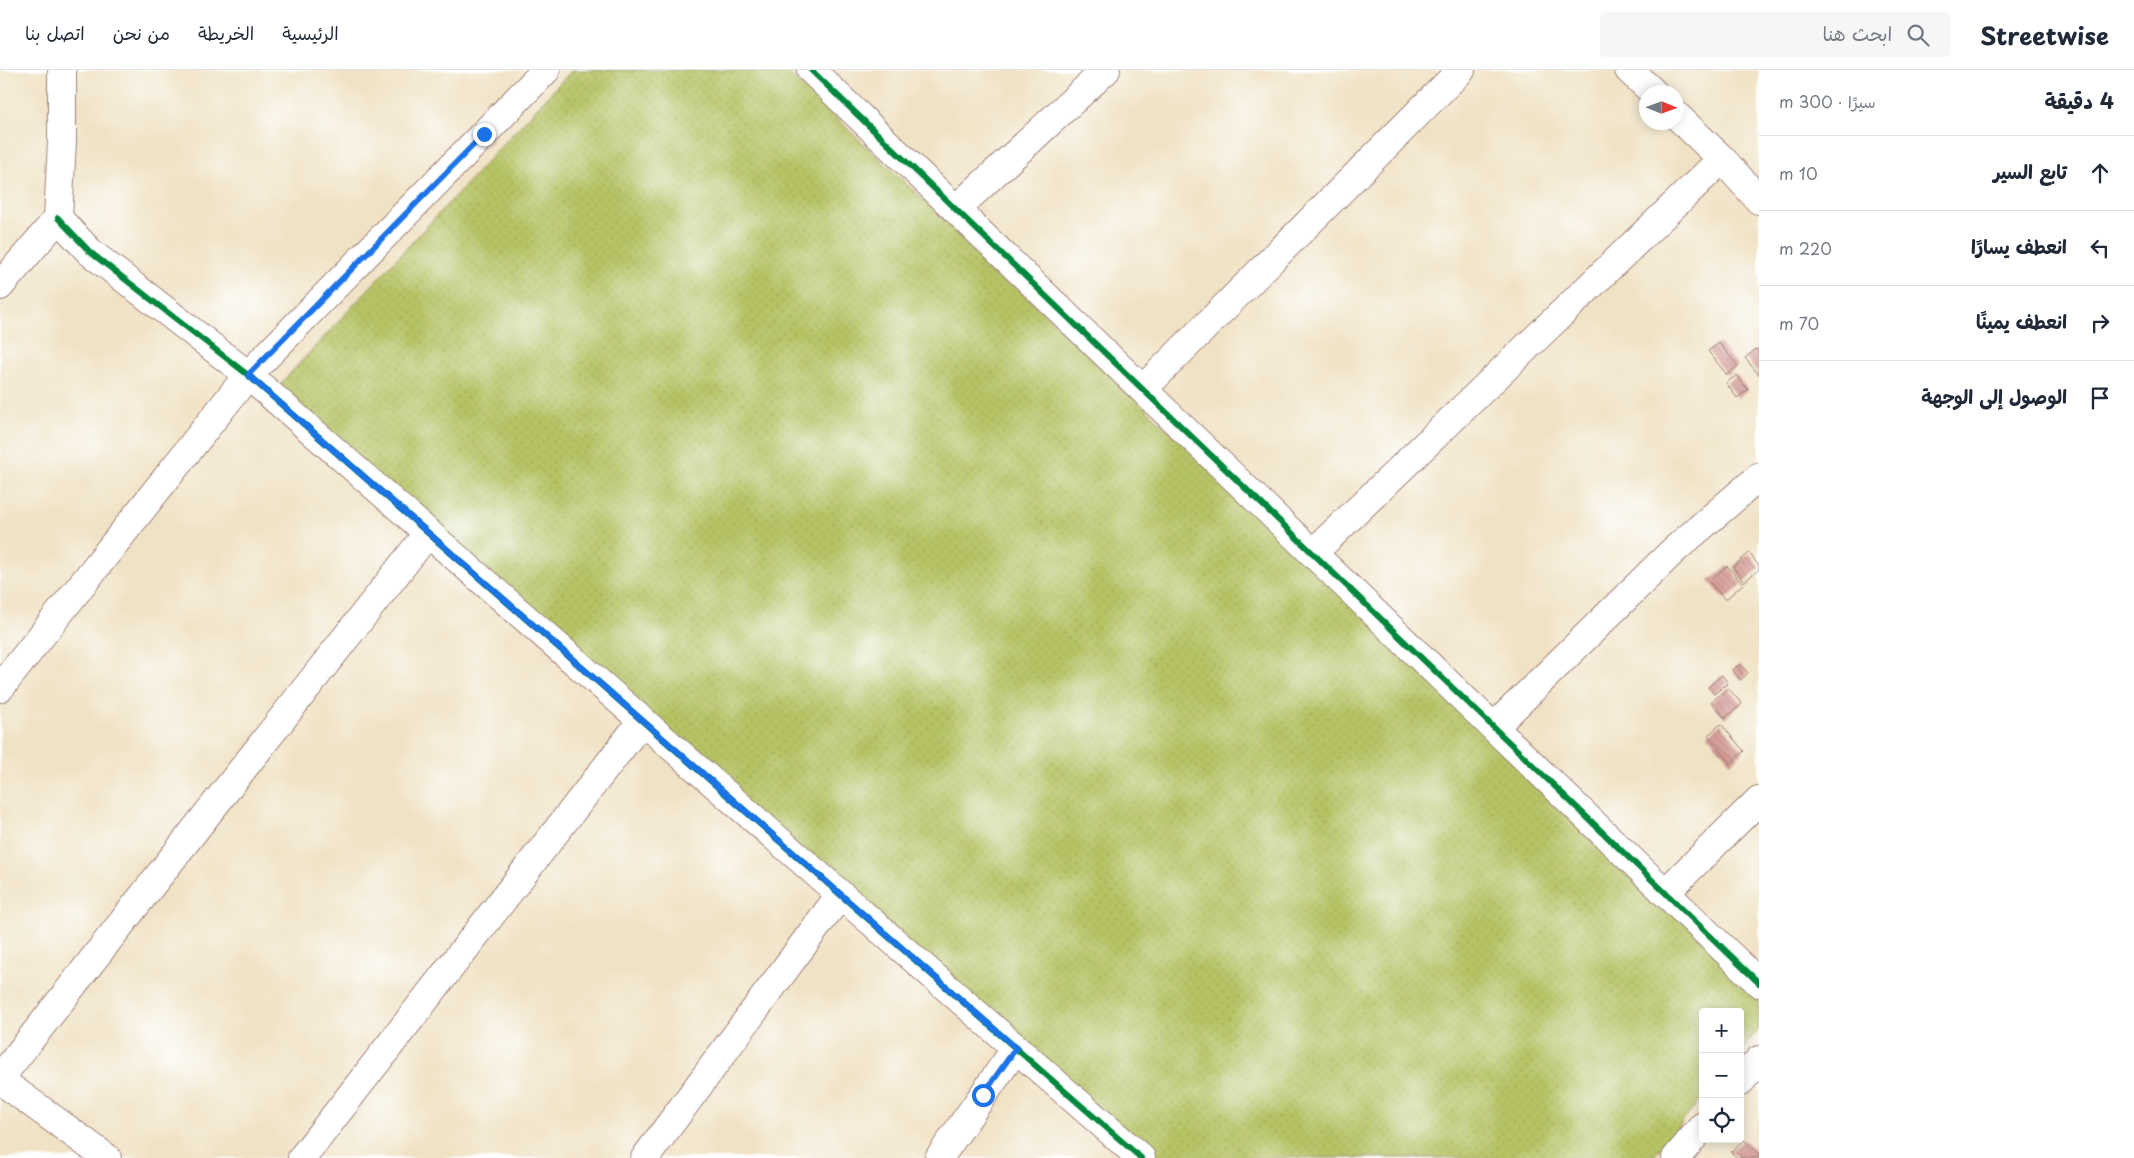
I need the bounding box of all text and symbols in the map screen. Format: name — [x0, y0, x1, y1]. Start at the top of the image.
search box — [1600, 12, 1950, 57]
text: Streetwise — [1980, 17, 2109, 53]
text: اتصل بنا — [25, 19, 85, 46]
text: من نحن — [113, 19, 170, 46]
text: الخريطة — [198, 19, 254, 46]
text: الرئيسية — [282, 19, 339, 46]
text: ابحث هنا — [1823, 19, 1892, 47]
icon: search — [1904, 21, 1932, 49]
text: 4 دقيقة — [2045, 84, 2114, 116]
north arrow — [1639, 85, 1684, 130]
text: سيرًا · 300 m — [1779, 89, 1876, 113]
route end — [473, 123, 496, 146]
text: تابع السير — [1993, 157, 2067, 185]
icon: ahead — [2086, 159, 2114, 187]
text: 10 m — [1779, 161, 1818, 185]
text: انعطف يسارًا — [1971, 232, 2067, 260]
icon: left — [2086, 234, 2114, 262]
text: 220 m — [1779, 236, 1832, 260]
text: انعطف يمينًا — [1976, 307, 2067, 335]
icon: right — [2086, 309, 2114, 337]
text: 70 m — [1779, 311, 1819, 335]
text: الوصول إلى الوجهة — [1921, 382, 2067, 410]
icon: arrive — [2086, 384, 2114, 412]
map controls — [1699, 1008, 1744, 1143]
button: + — [1699, 1008, 1744, 1053]
button: − — [1699, 1053, 1744, 1098]
route start — [972, 1084, 995, 1107]
button: locate — [1699, 1098, 1744, 1143]

